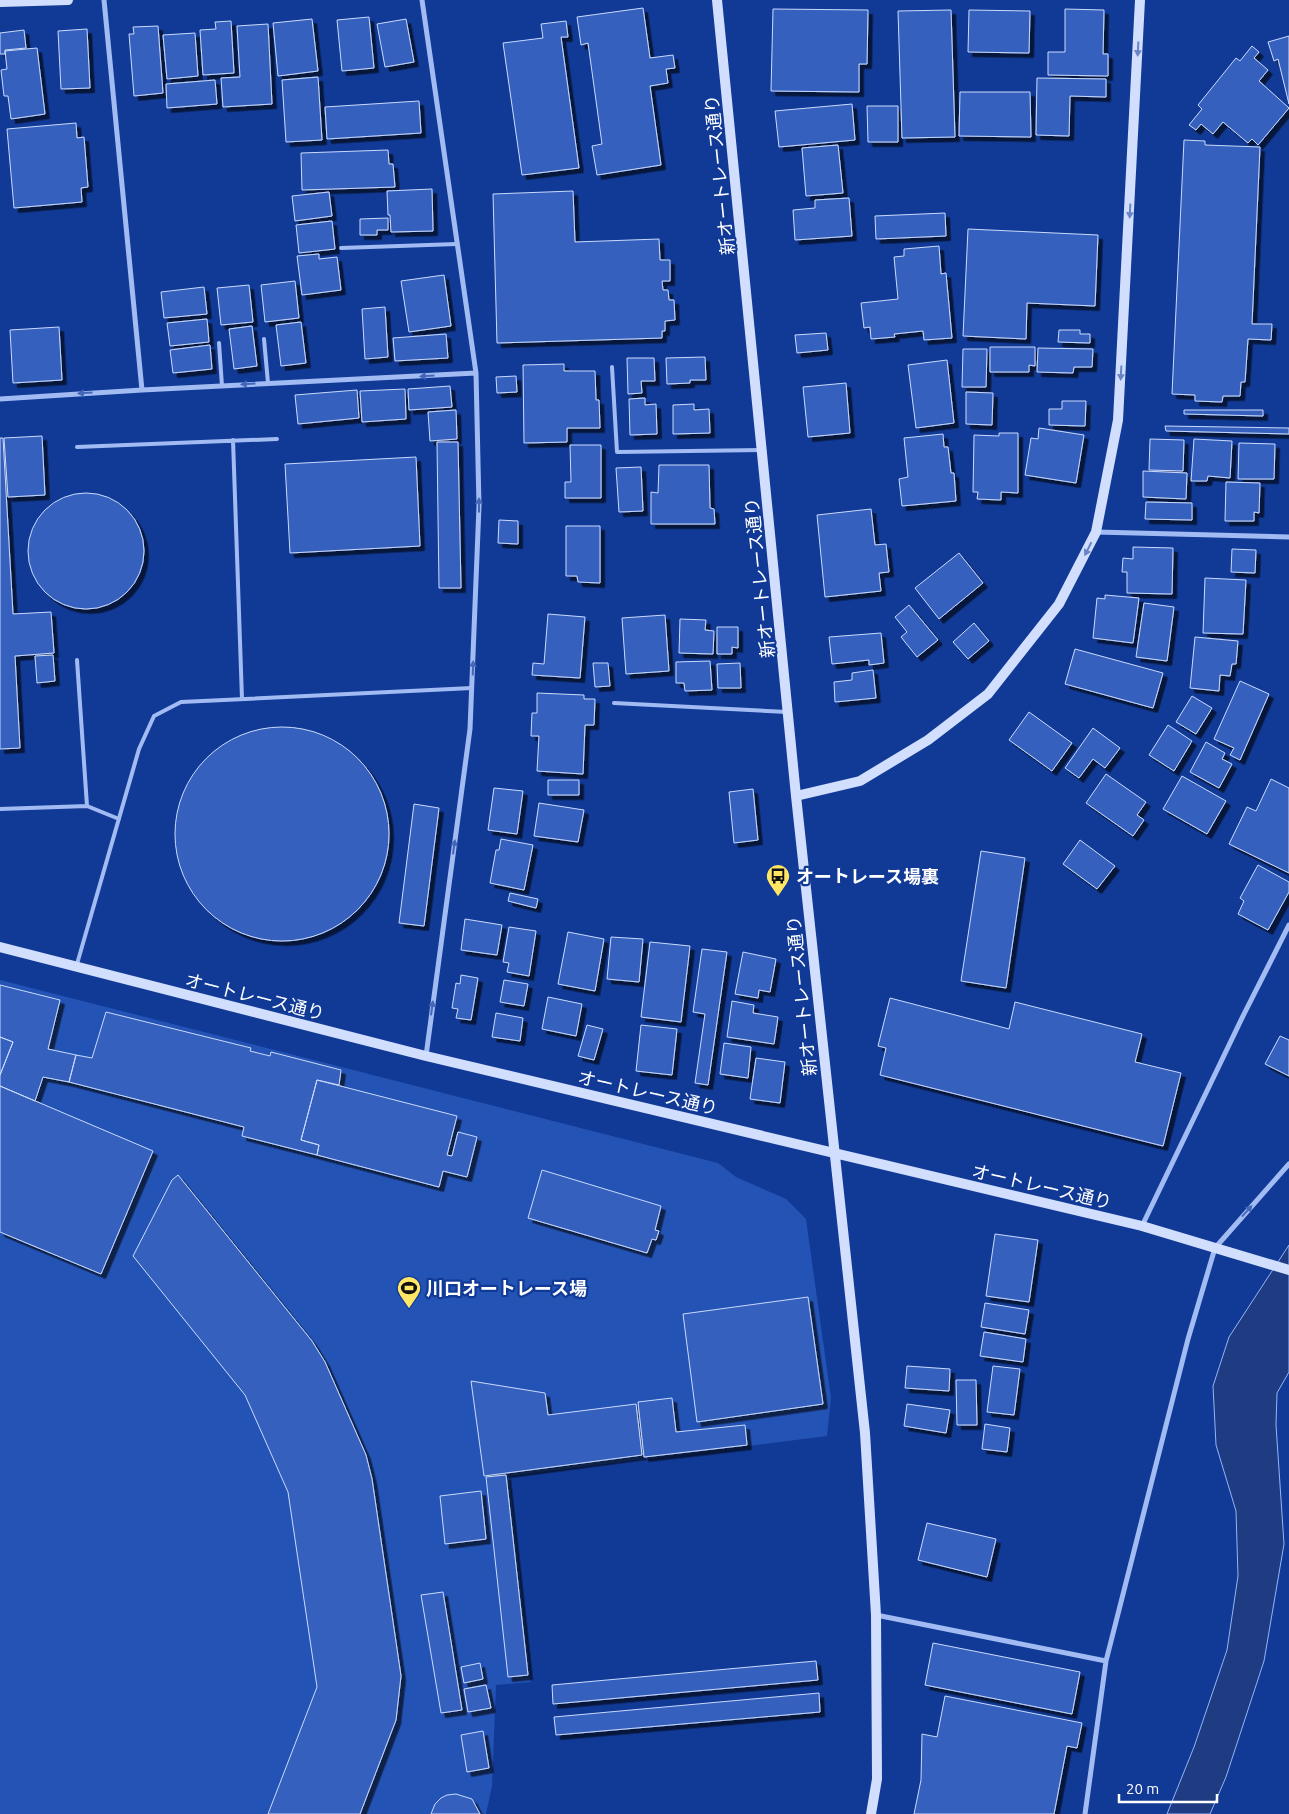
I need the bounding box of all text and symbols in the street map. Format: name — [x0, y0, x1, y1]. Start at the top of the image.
one-way arrow — [1134, 41, 1142, 57]
street label: 新オートレース通り — [701, 94, 737, 256]
one-way arrow — [1126, 203, 1134, 219]
one-way arrow — [1116, 365, 1124, 381]
one-way arrow — [419, 372, 435, 380]
one-way arrow — [239, 381, 255, 389]
one-way arrow — [77, 390, 93, 398]
one-way arrow — [475, 497, 483, 513]
street label: 新オートレース通り — [741, 497, 777, 659]
one-way arrow — [1084, 542, 1092, 556]
one-way arrow — [469, 660, 477, 676]
one-way arrow — [450, 838, 458, 854]
bus stop icon: オートレース場裏 — [765, 863, 791, 897]
place label: オートレース場裏 — [796, 866, 939, 886]
street label: 新オートレース通り — [783, 915, 819, 1077]
street label: オートレース通り — [183, 969, 327, 1023]
one-way arrow — [428, 999, 436, 1015]
street label: オートレース通り — [576, 1066, 720, 1118]
street label: オートレース通り — [970, 1160, 1114, 1212]
one-way arrow — [1241, 1204, 1252, 1217]
sports icon: 川口オートレース場 — [396, 1275, 422, 1309]
place label: 川口オートレース場 — [426, 1278, 587, 1298]
scale bar — [1119, 1772, 1216, 1804]
text: 20 m — [1126, 1780, 1159, 1797]

